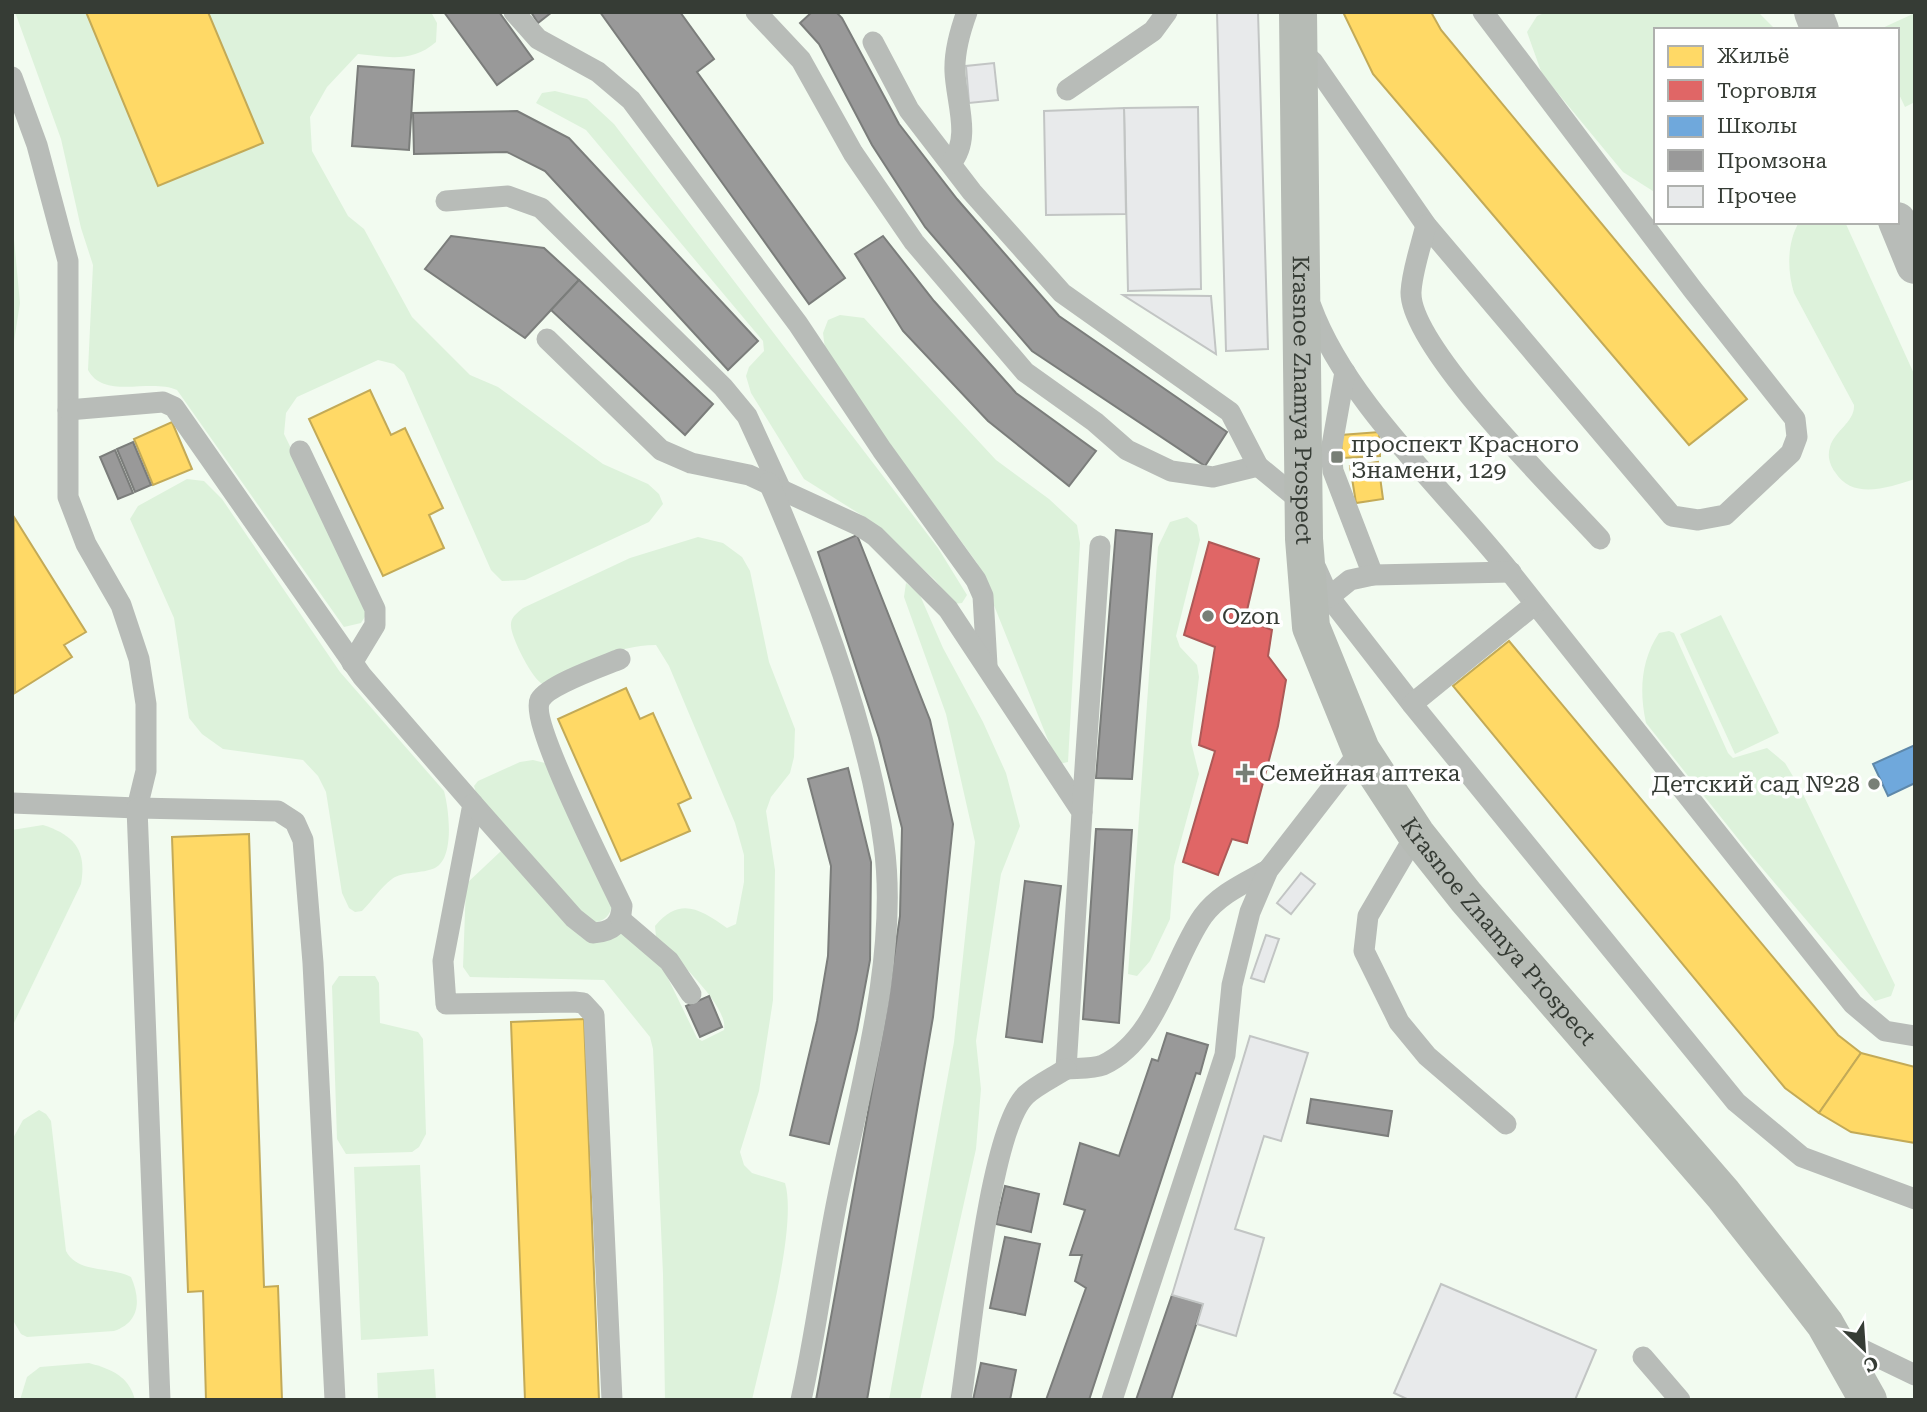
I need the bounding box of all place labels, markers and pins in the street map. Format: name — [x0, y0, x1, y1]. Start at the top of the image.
place label: проспект Красного Знамени, 129 — [1351, 431, 1579, 484]
marker: проспект Красного Знамени, 129 — [1329, 449, 1345, 465]
place label: Ozon — [1222, 603, 1280, 630]
marker: Ozon — [1200, 608, 1216, 624]
place label: Семейная аптека — [1259, 760, 1461, 787]
marker: Семейная аптека — [1237, 765, 1253, 781]
place label: Детский сад №28 — [1652, 771, 1860, 798]
marker: Детский сад №28 — [1866, 776, 1882, 792]

